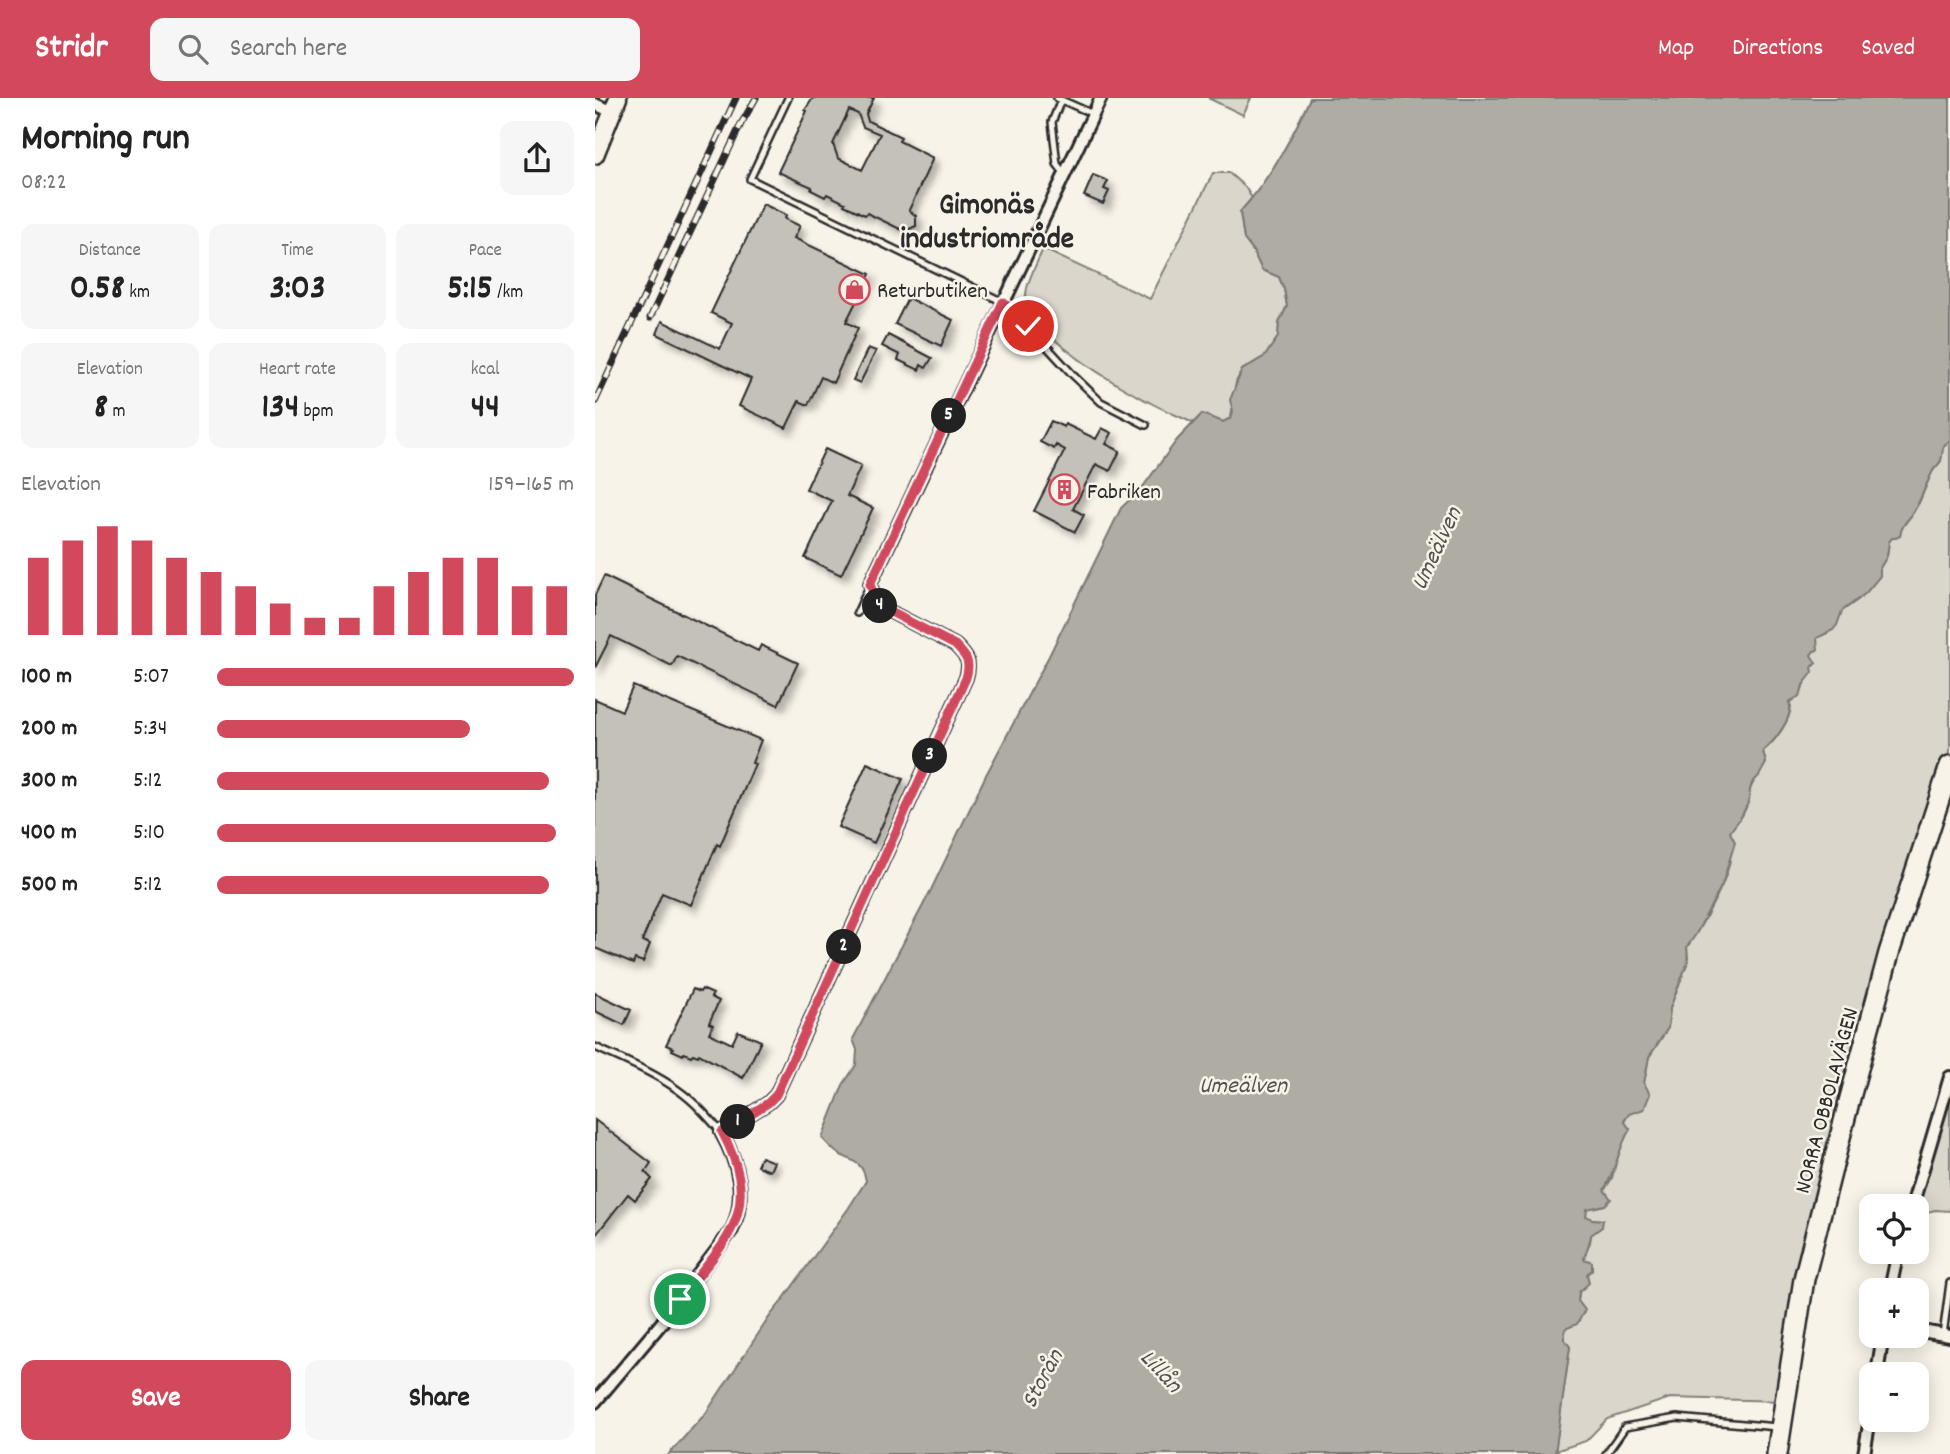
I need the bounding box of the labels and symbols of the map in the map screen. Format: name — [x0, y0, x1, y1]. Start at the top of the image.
district label: Gimonäs industriområde — [900, 186, 1074, 263]
shop icon: Returbutiken — [837, 272, 871, 306]
place label: Returbutiken — [877, 276, 988, 309]
pin — [998, 296, 1058, 356]
pin: 5 — [931, 398, 967, 434]
building icon: Fabriken — [1047, 473, 1081, 507]
place label: Fabriken — [1087, 477, 1161, 510]
water label: Umeälven — [1404, 501, 1472, 596]
pin: 4 — [863, 588, 897, 624]
pin: 3 — [913, 738, 947, 774]
pin: 2 — [827, 930, 861, 964]
street label: NORRA OBBOLAVÄGEN — [1788, 1004, 1869, 1198]
water label: Umeälven — [1199, 1070, 1288, 1104]
pin: 1 — [720, 1104, 755, 1140]
pin — [650, 1269, 710, 1329]
water label: Storån — [1014, 1343, 1074, 1415]
water label: Lillån — [1131, 1343, 1189, 1402]

